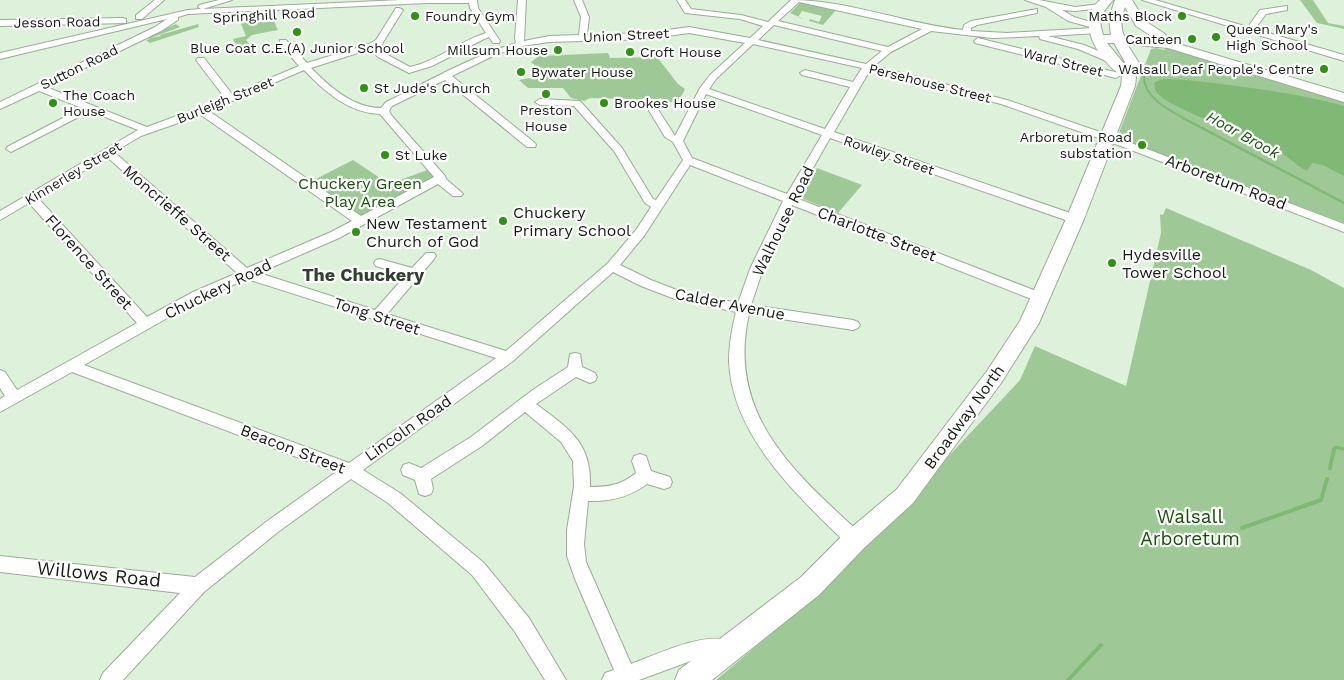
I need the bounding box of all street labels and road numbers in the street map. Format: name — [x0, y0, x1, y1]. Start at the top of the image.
street label: Springhill Road — [212, 4, 316, 26]
street label: Jesson Road — [14, 13, 100, 31]
street label: Union Street — [583, 25, 670, 45]
street label: Sutton Road — [38, 41, 120, 93]
street label: Ward Street — [1021, 44, 1105, 80]
street label: Persehouse Street — [867, 60, 993, 106]
street label: Burleigh Street — [174, 73, 276, 127]
street label: Rowley Street — [842, 132, 937, 178]
street label: Kinnerley Street — [22, 138, 124, 208]
street label: Arboretum Road — [1163, 150, 1289, 214]
street label: Moncrieffe Street — [119, 161, 235, 265]
street label: Walhouse Road — [748, 163, 818, 279]
street label: Charlotte Street — [815, 203, 940, 266]
street label: Florence Street — [41, 211, 137, 314]
street label: Chuckery Road — [161, 255, 275, 323]
street label: Calder Avenue — [673, 284, 787, 324]
street label: Tong Street — [331, 293, 423, 339]
street label: Broadway North — [920, 361, 1008, 473]
street label: Lincoln Road — [361, 391, 455, 465]
street label: Beacon Street — [238, 420, 348, 478]
street label: Willows Road — [36, 556, 162, 592]

